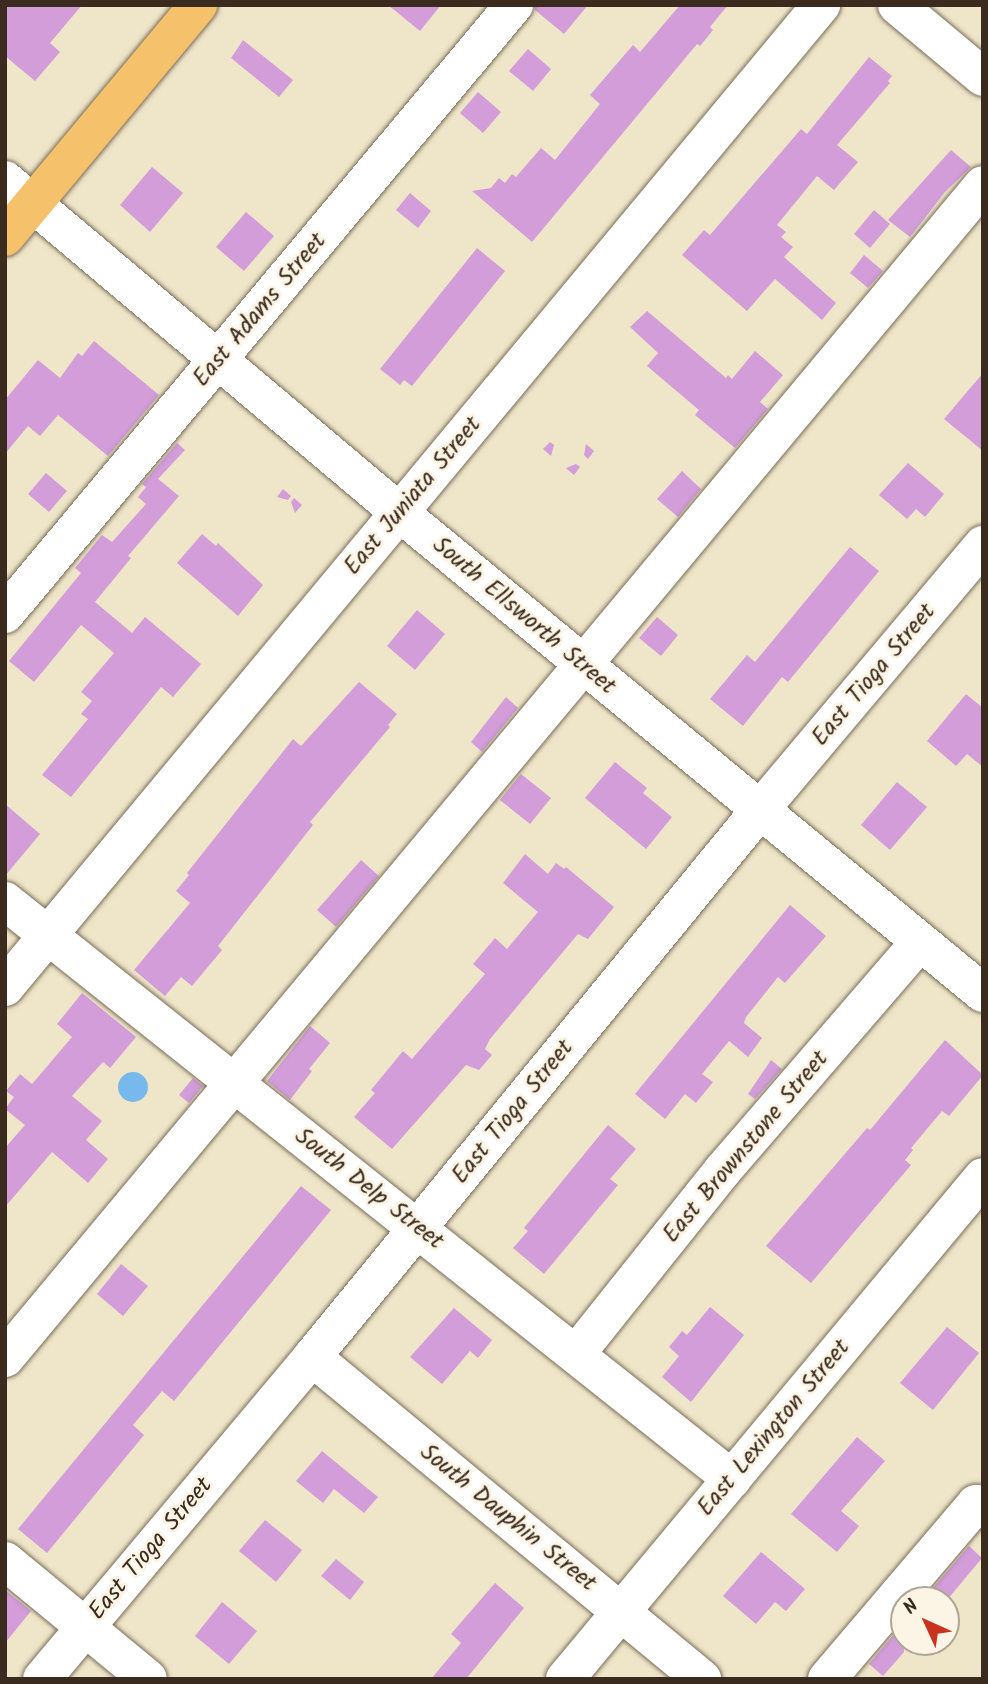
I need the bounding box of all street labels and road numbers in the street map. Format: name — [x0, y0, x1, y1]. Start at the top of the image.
street label: East Adams Street — [187, 227, 333, 393]
street label: East Juniata Street — [338, 411, 488, 581]
street label: South Ellsworth Street — [426, 531, 622, 701]
street label: East Tioga Street — [806, 598, 942, 752]
street label: East Tioga Street — [446, 1034, 580, 1190]
street label: East Brownstone Street — [657, 1045, 835, 1249]
street label: South Delp Street — [289, 1122, 449, 1256]
street label: East Lexington Street — [692, 1334, 856, 1522]
street label: South Dauphin Street — [414, 1438, 602, 1598]
street label: East Tioga Street — [83, 1472, 219, 1626]

